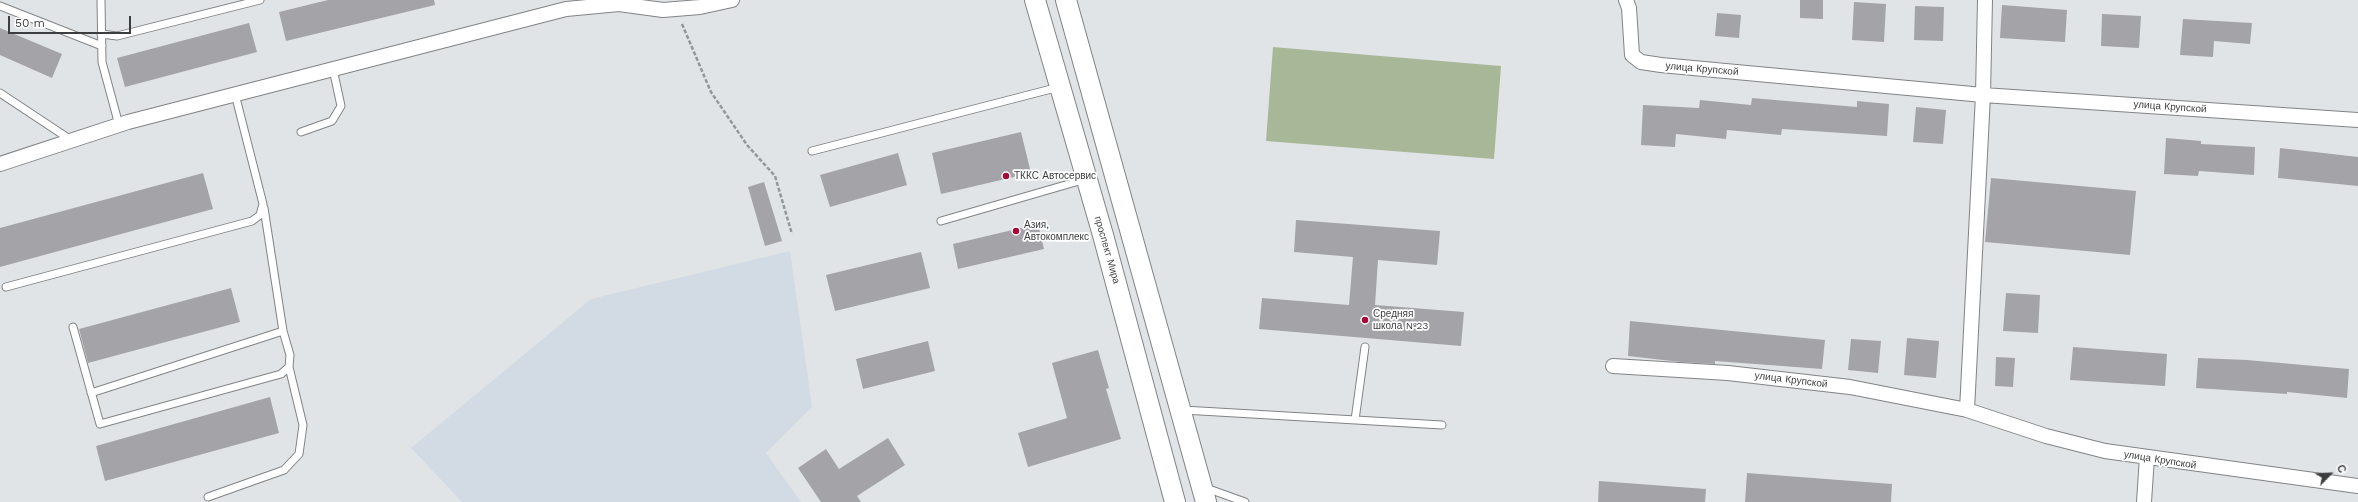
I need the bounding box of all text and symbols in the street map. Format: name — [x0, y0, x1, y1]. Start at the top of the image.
scale bar — [10, 8, 133, 34]
text: 50 m — [15, 16, 45, 30]
street label: улица Крупской — [1665, 60, 1739, 78]
street label: улица Крупской — [2133, 98, 2207, 116]
place label: ТККС Автосервис — [1014, 170, 1096, 182]
marker: ТККС Автосервис — [1001, 171, 1011, 181]
street label: проспект Мира — [1092, 215, 1122, 285]
place label: Азия, Автокомплекс — [1024, 219, 1089, 242]
marker: Азия, Автокомплекс — [1011, 226, 1021, 236]
place label: Средняя школа №23 — [1373, 308, 1428, 332]
marker: Средняя школа №23 — [1360, 315, 1370, 325]
street label: улица Крупской — [1754, 370, 1828, 390]
street label: улица Крупской — [2123, 448, 2197, 472]
north arrow — [2310, 454, 2350, 494]
text: С — [2334, 463, 2349, 475]

